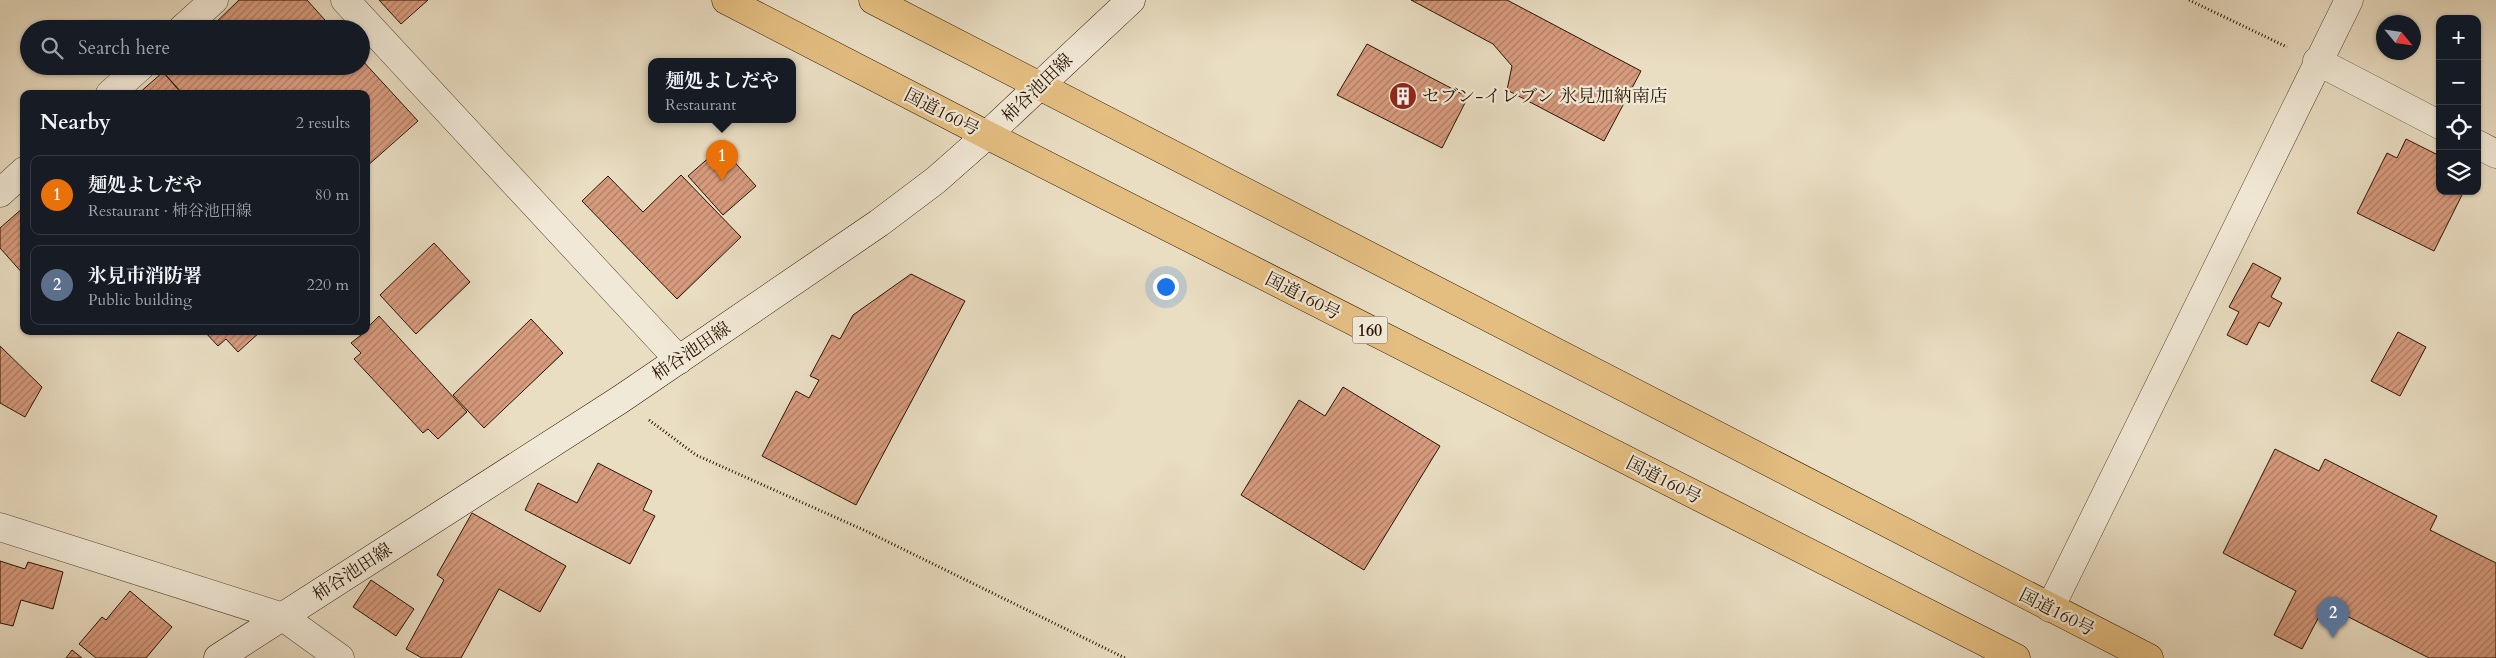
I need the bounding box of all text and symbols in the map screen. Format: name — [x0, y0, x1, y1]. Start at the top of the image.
north arrow — [2376, 15, 2421, 60]
map controls — [2436, 15, 2481, 195]
button: + — [2436, 15, 2481, 60]
search box — [20, 20, 370, 75]
icon: search — [38, 34, 66, 62]
text: Search here — [78, 35, 170, 61]
street label: 柿谷池田線 — [996, 48, 1078, 129]
popup — [648, 58, 796, 123]
button: − — [2436, 60, 2481, 105]
text: 麺処よしだや — [665, 68, 779, 94]
building icon: セブン-イレブン 氷見加納南店 — [1388, 81, 1418, 111]
street label: 国道160号 — [900, 83, 984, 142]
place label: セブン-イレブン 氷見加納南店 — [1422, 84, 1667, 109]
text: Restaurant — [665, 94, 736, 116]
button: locate — [2436, 105, 2481, 150]
text: Nearby — [40, 108, 111, 137]
text: 2 results — [296, 112, 350, 134]
pin: 1 — [706, 140, 738, 181]
button: layers — [2436, 150, 2481, 195]
text: 麺処よしだや — [88, 172, 202, 198]
text: 1 — [53, 184, 61, 206]
text: 80 m — [315, 184, 349, 206]
text: Restaurant · 柿谷池田線 — [88, 200, 252, 222]
text: 氷見市消防署 — [88, 263, 202, 289]
street label: 国道160号 — [1261, 267, 1345, 326]
text: 2 — [53, 274, 61, 296]
text: 220 m — [307, 274, 349, 296]
your location — [1153, 274, 1179, 300]
text: Public building — [88, 289, 192, 311]
street label: 柿谷池田線 — [647, 316, 736, 387]
road number: 160 — [1352, 316, 1388, 344]
street label: 国道160号 — [1622, 451, 1706, 510]
street label: 柿谷池田線 — [308, 537, 397, 607]
street label: 国道160号 — [2015, 583, 2099, 642]
pin: 2 — [2317, 597, 2349, 638]

